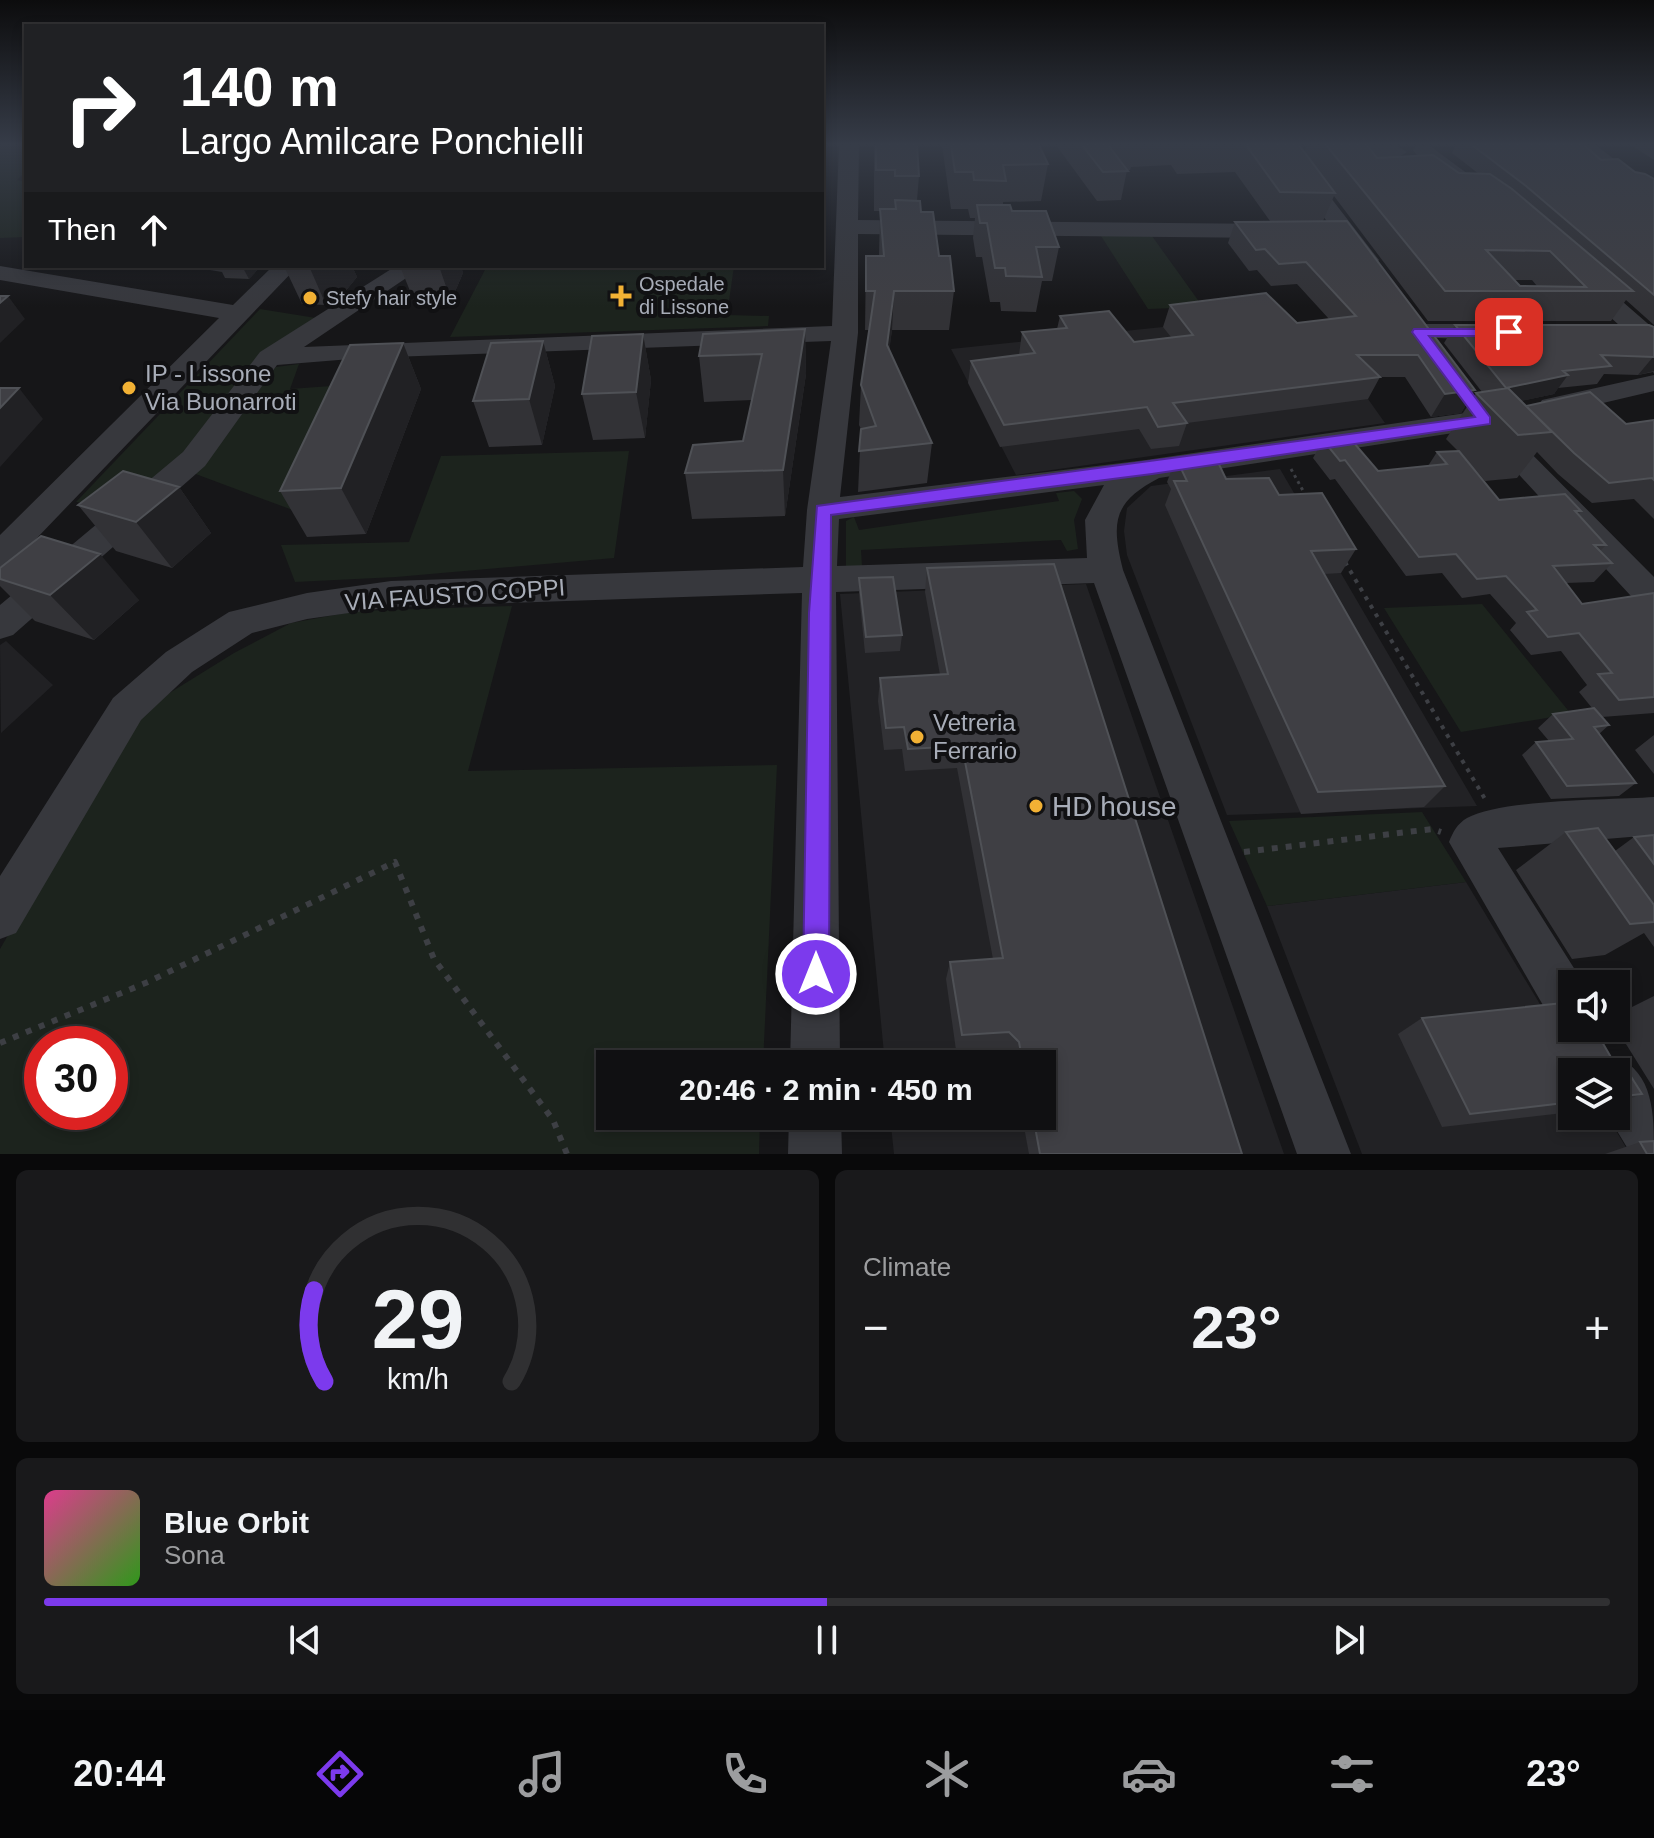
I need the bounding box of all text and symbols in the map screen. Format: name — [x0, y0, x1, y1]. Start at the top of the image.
text: 140 m — [180, 55, 339, 118]
icon: right — [48, 56, 152, 160]
text: Largo Amilcare Ponchielli — [180, 121, 584, 162]
icon: ahead — [132, 208, 176, 252]
text: Then — [48, 213, 116, 246]
place label: Ospedale di Lissone — [639, 273, 729, 318]
marker: Ospedale di Lissone — [610, 285, 632, 307]
place label: Stefy hair style — [326, 287, 457, 309]
marker: Stefy hair style — [301, 289, 319, 307]
pin — [1475, 298, 1543, 366]
icon: arrive — [1487, 310, 1531, 354]
place label: IP - Lissone Via Buonarroti — [145, 360, 297, 415]
marker: IP - Lissone Via Buonarroti — [120, 379, 138, 397]
street label: VIA FAUSTO COPPI — [344, 573, 566, 616]
place label: Vetreria Ferrario — [933, 709, 1017, 764]
marker: Vetreria Ferrario — [908, 728, 926, 746]
place label: HD house — [1052, 791, 1177, 822]
marker: HD house — [1027, 797, 1045, 815]
position arrow — [774, 932, 858, 1016]
map controls — [1558, 970, 1630, 1130]
button: sound — [1558, 970, 1630, 1042]
speed limit sign: 30 — [24, 1026, 128, 1130]
button: layers — [1558, 1058, 1630, 1130]
text: 20:46 · 2 min · 450 m — [679, 1073, 973, 1106]
text: Climate — [863, 1252, 951, 1282]
text: 29 — [371, 1273, 464, 1366]
text: 23° — [1191, 1294, 1282, 1361]
text: − — [863, 1303, 889, 1352]
text: + — [1584, 1303, 1610, 1352]
text: km/h — [387, 1363, 448, 1395]
text: Blue Orbit — [164, 1506, 309, 1539]
text: Sona — [164, 1540, 225, 1570]
icon: previous — [283, 1618, 327, 1662]
icon: pause — [805, 1618, 849, 1662]
icon: next — [1327, 1618, 1371, 1662]
icon: directions — [312, 1746, 368, 1802]
icon: music — [514, 1746, 570, 1802]
icon: phone — [717, 1746, 773, 1802]
icon: climate — [919, 1746, 975, 1802]
icon: car — [1121, 1746, 1177, 1802]
icon: filters — [1324, 1746, 1380, 1802]
text: 20:44 — [73, 1753, 165, 1794]
text: 23° — [1526, 1753, 1581, 1794]

